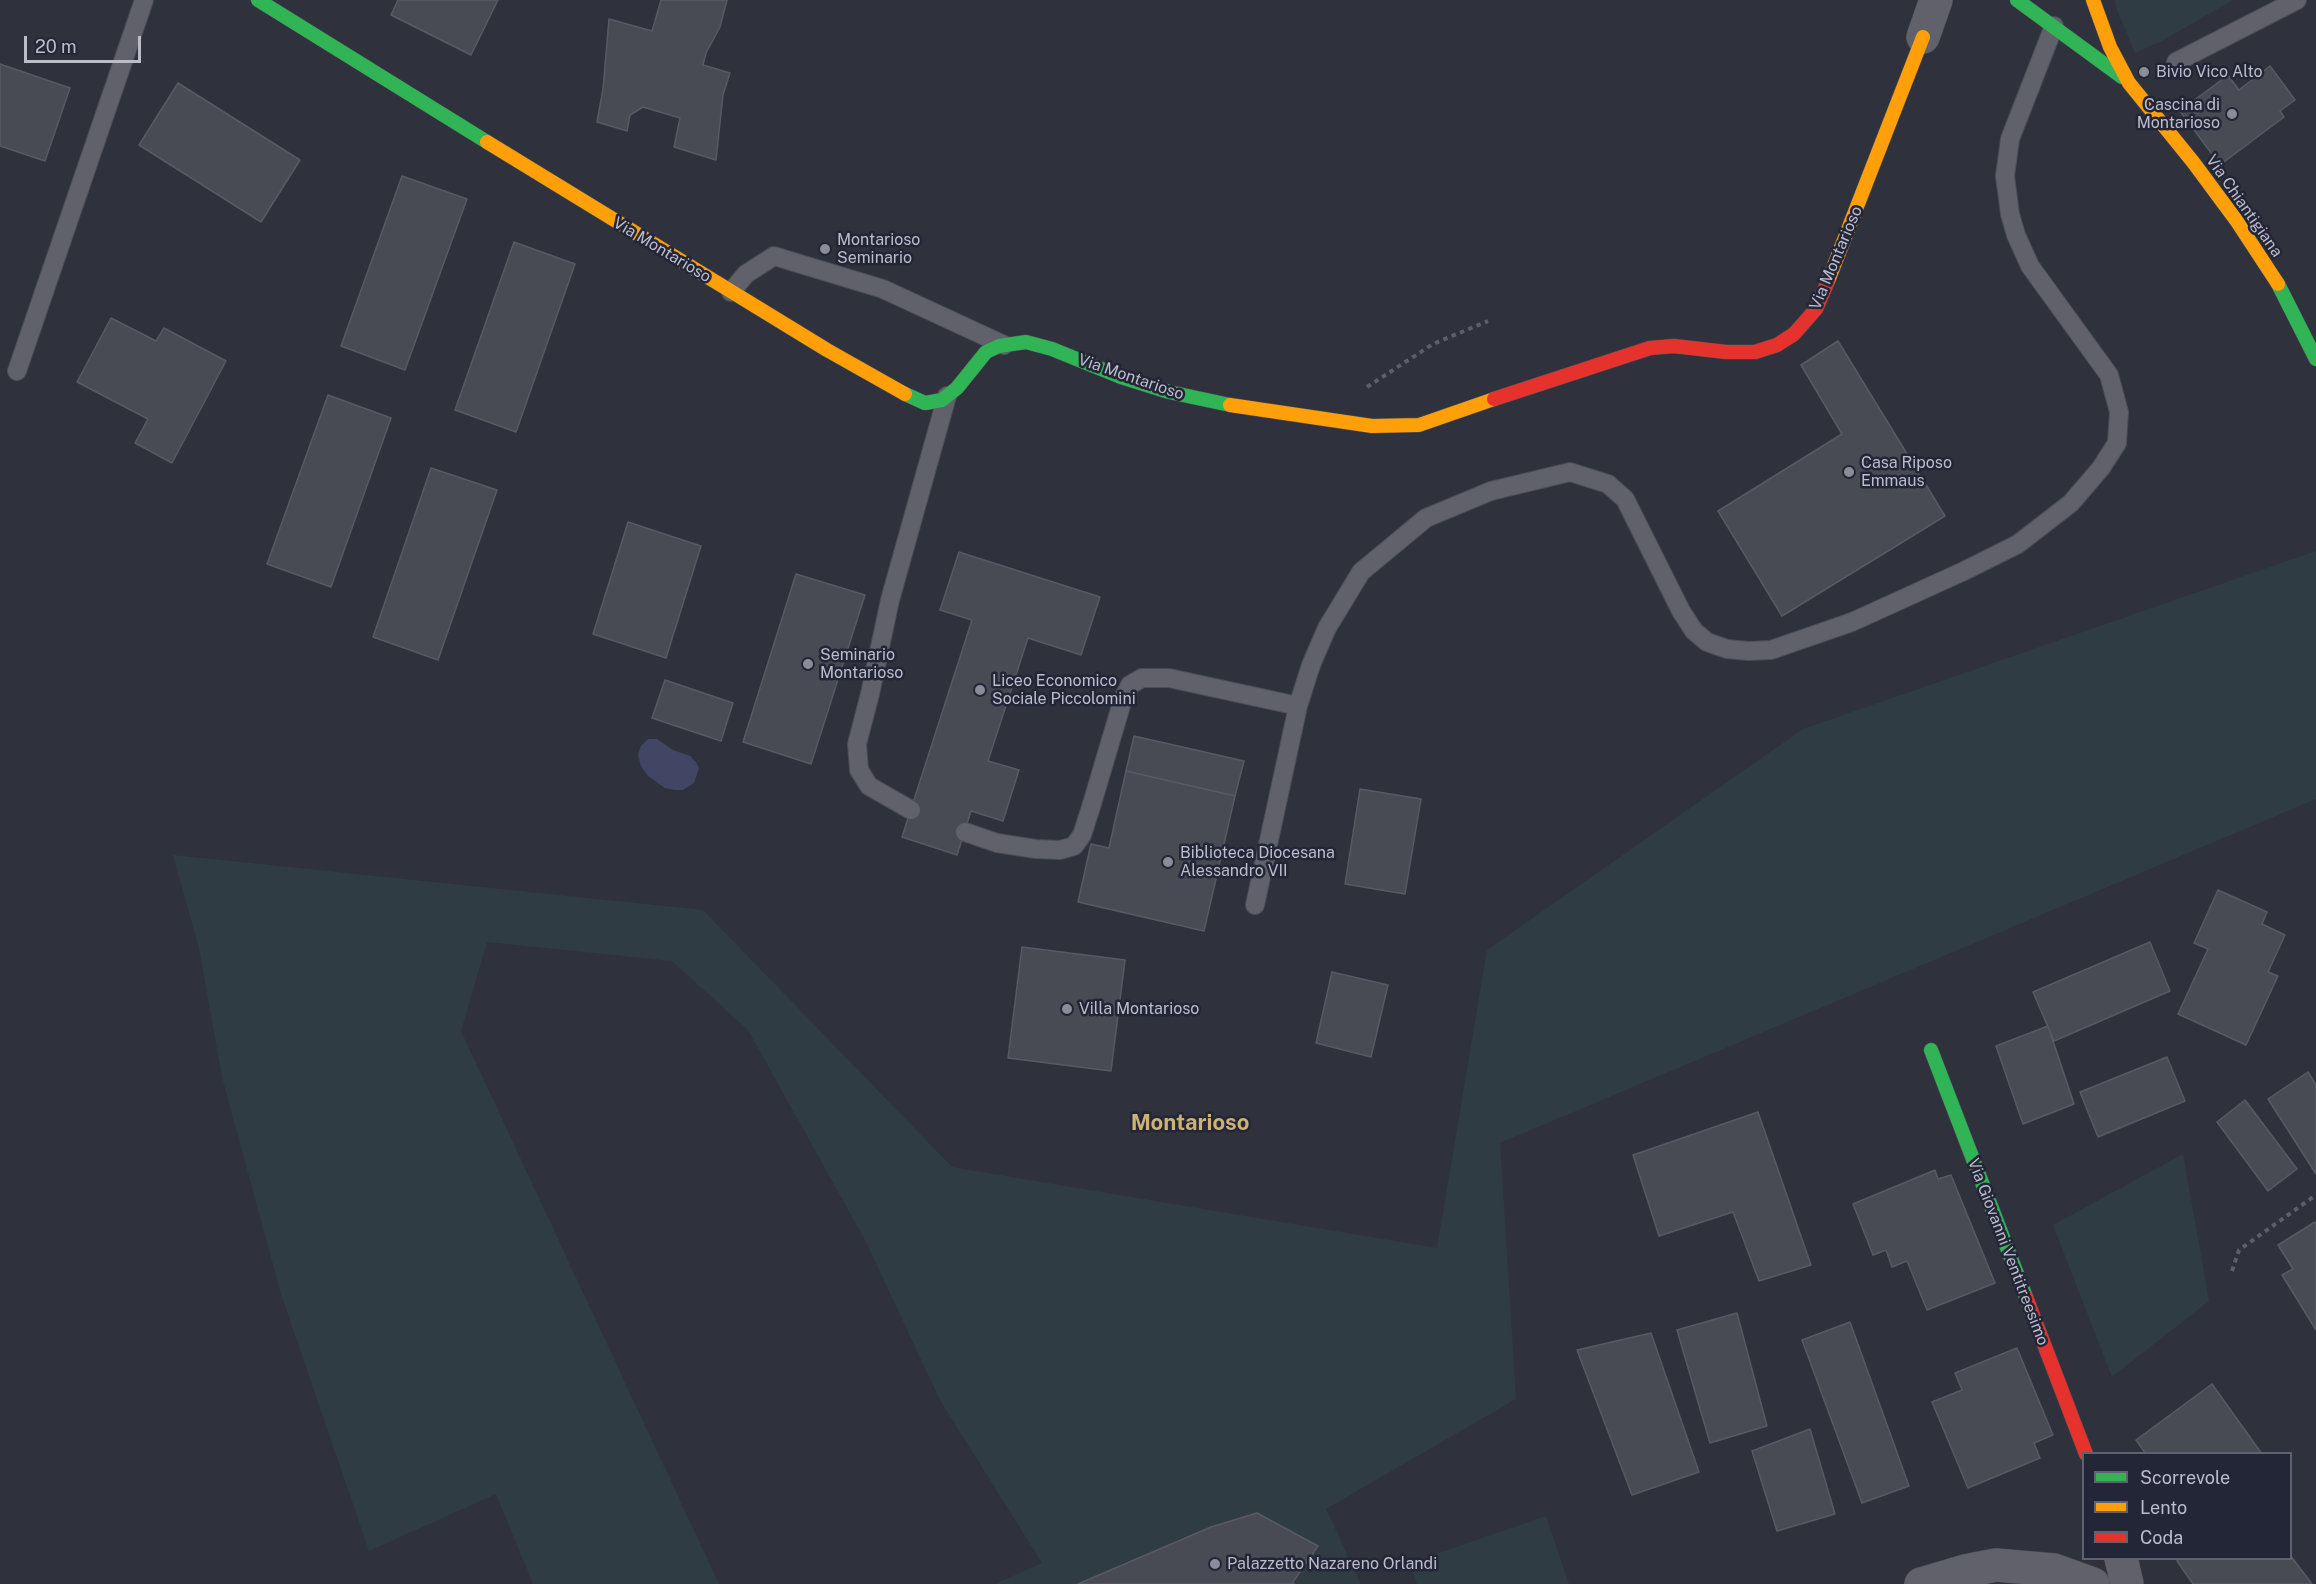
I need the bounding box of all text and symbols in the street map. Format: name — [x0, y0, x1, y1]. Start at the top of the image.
scale bar — [27, 24, 144, 62]
text: 20 m — [35, 36, 77, 57]
place label: Bivio Vico Alto — [2156, 62, 2263, 82]
marker: Bivio Vico Alto — [2137, 65, 2151, 79]
place label: Cascina di Montarioso — [2137, 95, 2220, 133]
marker: Cascina di Montarioso — [2225, 107, 2239, 121]
street label: Via Chiantigiana — [2202, 151, 2286, 261]
street label: Via Montarioso — [1806, 203, 1866, 313]
street label: Via Montarioso — [610, 213, 714, 287]
place label: Montarioso Seminario — [837, 230, 920, 268]
marker: Montarioso Seminario — [818, 242, 832, 256]
street label: Via Montarioso — [1075, 350, 1187, 404]
place label: Casa Riposo Emmaus — [1861, 453, 1952, 491]
marker: Casa Riposo Emmaus — [1842, 465, 1856, 479]
place label: Seminario Montarioso — [820, 645, 903, 683]
marker: Seminario Montarioso — [801, 657, 815, 671]
place label: Liceo Economico Sociale Piccolomini — [992, 671, 1136, 709]
marker: Liceo Economico Sociale Piccolomini — [973, 683, 987, 697]
place label: Biblioteca Diocesana Alessandro VII — [1180, 843, 1335, 881]
marker: Biblioteca Diocesana Alessandro VII — [1161, 855, 1175, 869]
place label: Villa Montarioso — [1079, 999, 1199, 1019]
marker: Villa Montarioso — [1060, 1002, 1074, 1016]
district label: Montarioso — [1131, 1110, 1249, 1136]
street label: Via Giovanni Ventitreesimo — [1963, 1156, 2053, 1348]
legend — [2082, 1452, 2292, 1560]
text: Scorrevole — [2140, 1467, 2230, 1488]
text: Lento — [2140, 1497, 2187, 1518]
text: Coda — [2140, 1527, 2183, 1548]
place label: Palazzetto Nazareno Orlandi — [1227, 1554, 1437, 1574]
marker: Palazzetto Nazareno Orlandi — [1208, 1557, 1222, 1571]

